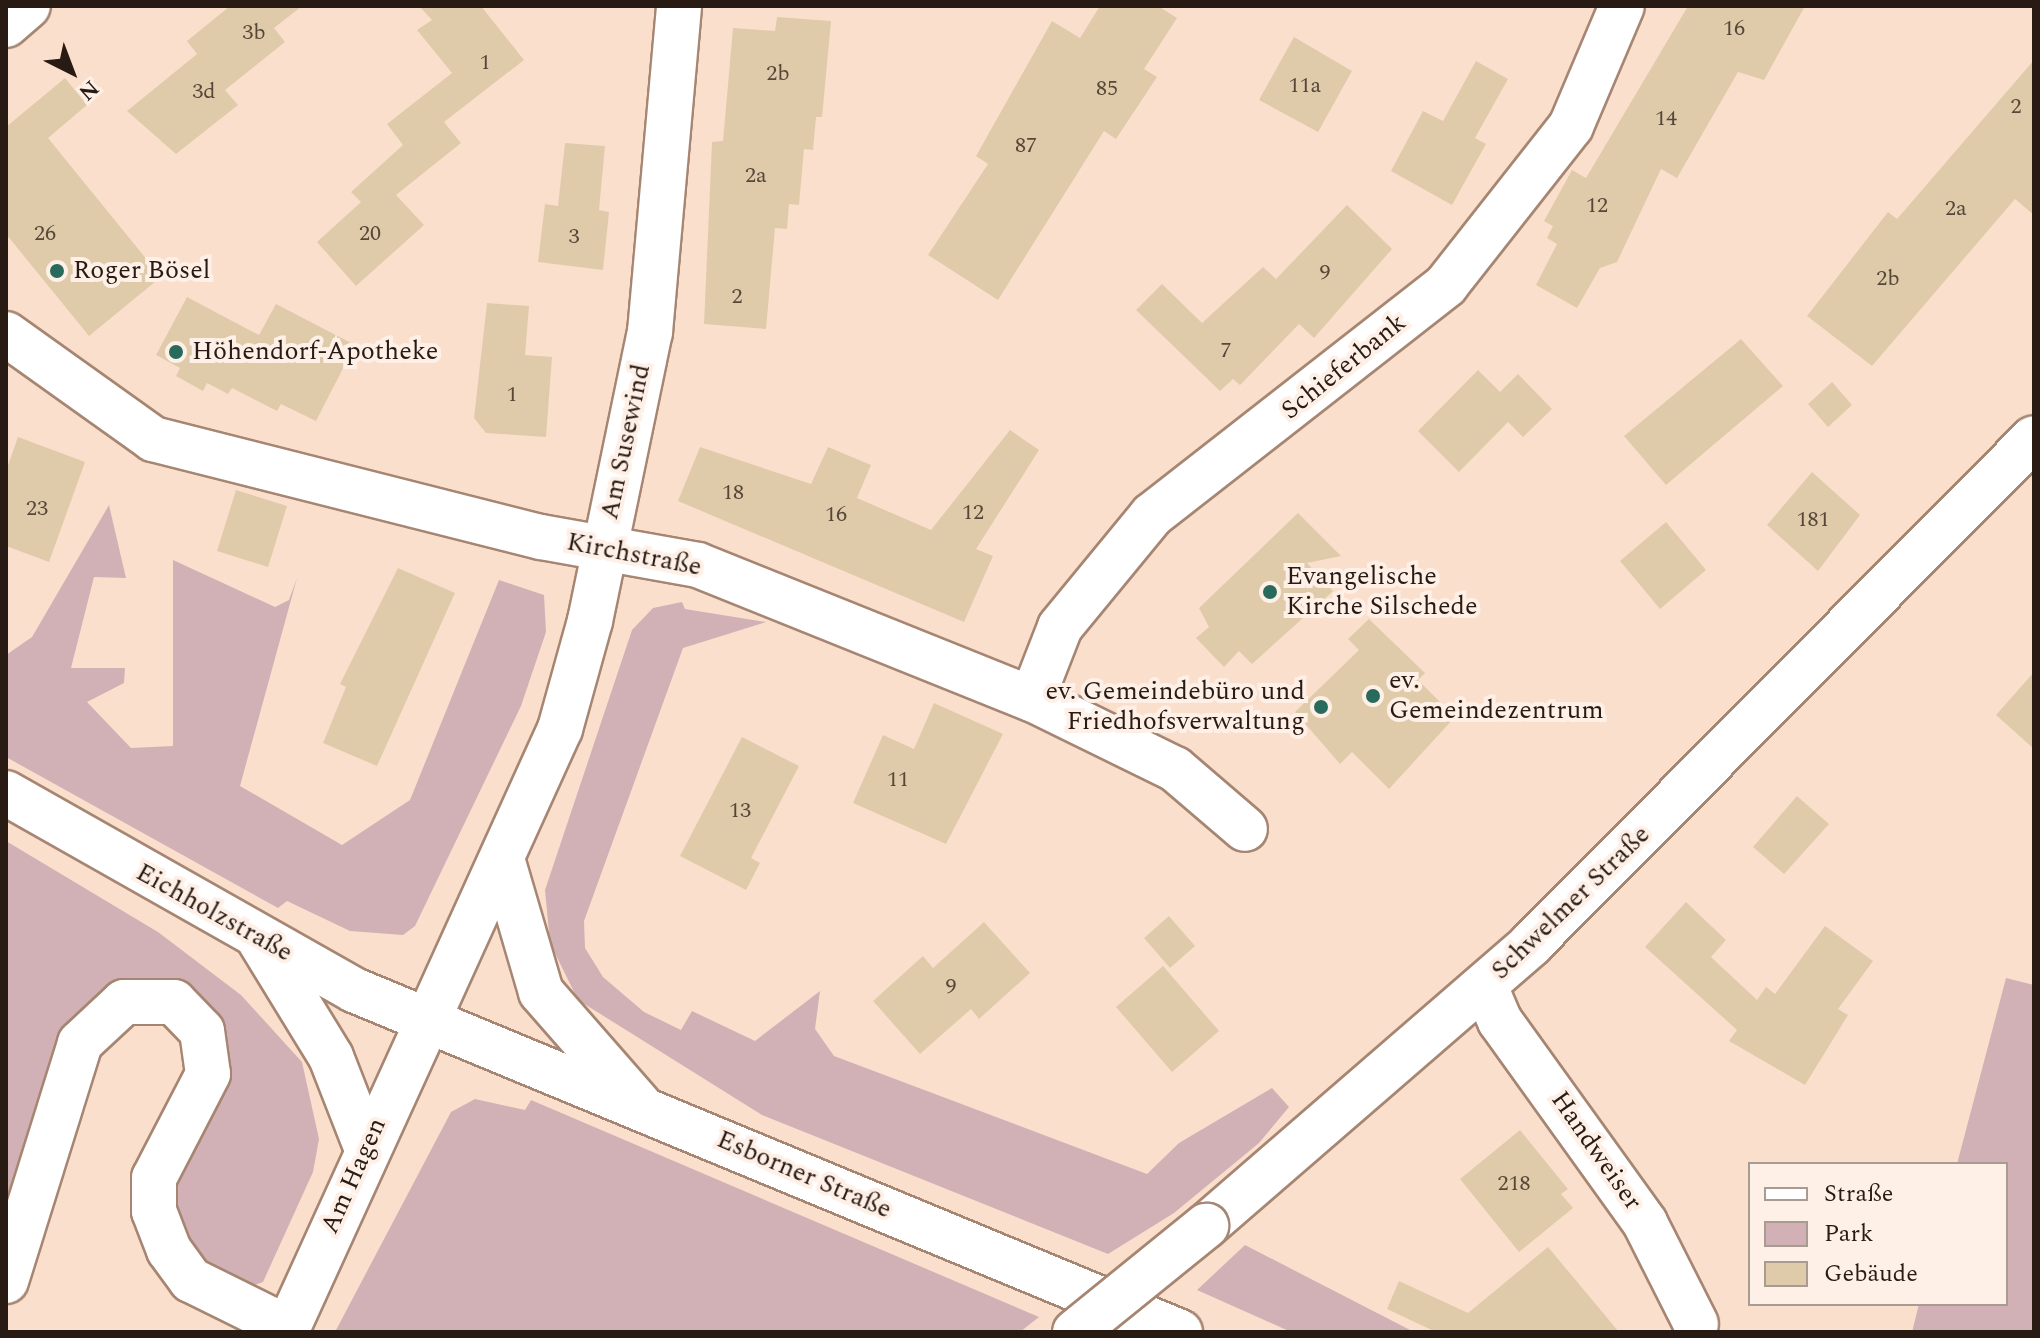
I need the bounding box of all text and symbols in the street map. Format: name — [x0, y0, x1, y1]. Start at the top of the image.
house number: 16 — [1723, 16, 1745, 42]
house number: 3b — [242, 20, 266, 46]
north arrow — [32, 32, 112, 112]
house number: 1 — [480, 50, 490, 76]
house number: 2b — [766, 61, 790, 87]
text: N — [71, 72, 106, 108]
house number: 11a — [1289, 73, 1321, 99]
house number: 85 — [1096, 76, 1118, 102]
house number: 3d — [192, 79, 216, 105]
house number: 2 — [2011, 94, 2021, 120]
house number: 14 — [1655, 106, 1677, 132]
house number: 87 — [1015, 133, 1037, 159]
house number: 2a — [745, 163, 767, 189]
house number: 12 — [1586, 193, 1608, 219]
house number: 2a — [1945, 196, 1967, 222]
house number: 26 — [34, 221, 56, 247]
house number: 20 — [359, 221, 381, 247]
house number: 3 — [569, 224, 579, 250]
place label: Roger Bösel — [73, 255, 210, 287]
house number: 9 — [1320, 260, 1330, 286]
marker: Roger Bösel — [48, 262, 66, 280]
house number: 2b — [1876, 266, 1900, 292]
house number: 2 — [732, 284, 742, 310]
street label: Schieferbank — [1275, 307, 1413, 427]
place label: Höhendorf-Apotheke — [192, 336, 438, 368]
house number: 7 — [1221, 338, 1231, 364]
marker: Höhendorf-Apotheke — [167, 343, 185, 361]
street label: Am Susewind — [594, 362, 658, 522]
house number: 1 — [507, 382, 517, 408]
house number: 18 — [722, 480, 744, 506]
house number: 23 — [26, 496, 48, 522]
house number: 12 — [962, 500, 984, 526]
house number: 16 — [825, 502, 847, 528]
house number: 181 — [1797, 507, 1829, 533]
street label: Kirchstraße — [564, 527, 704, 583]
place label: Evangelische Kirche Silschede — [1286, 561, 1478, 622]
marker: Evangelische Kirche Silschede — [1261, 583, 1279, 601]
place label: ev. Gemeindezentrum — [1389, 665, 1604, 726]
place label: ev. Gemeindebüro und Friedhofsverwaltung — [1046, 676, 1305, 738]
marker: ev. Gemeindezentrum — [1364, 687, 1382, 705]
marker: ev. Gemeindebüro und Friedhofsverwaltung — [1312, 698, 1330, 716]
house number: 11 — [887, 767, 909, 793]
house number: 13 — [729, 798, 751, 824]
street label: Schwelmer Straße — [1485, 819, 1657, 987]
street label: Eichholzstraße — [130, 857, 298, 969]
house number: 9 — [946, 974, 956, 1000]
street label: Handweiser — [1544, 1086, 1648, 1216]
street label: Am Hagen — [315, 1113, 393, 1239]
street label: Esborner Straße — [712, 1124, 896, 1226]
legend — [1748, 1162, 2008, 1306]
house number: 218 — [1498, 1171, 1530, 1197]
text: Straße — [1824, 1176, 1893, 1212]
text: Park — [1824, 1216, 1874, 1252]
text: Gebäude — [1824, 1256, 1918, 1292]

